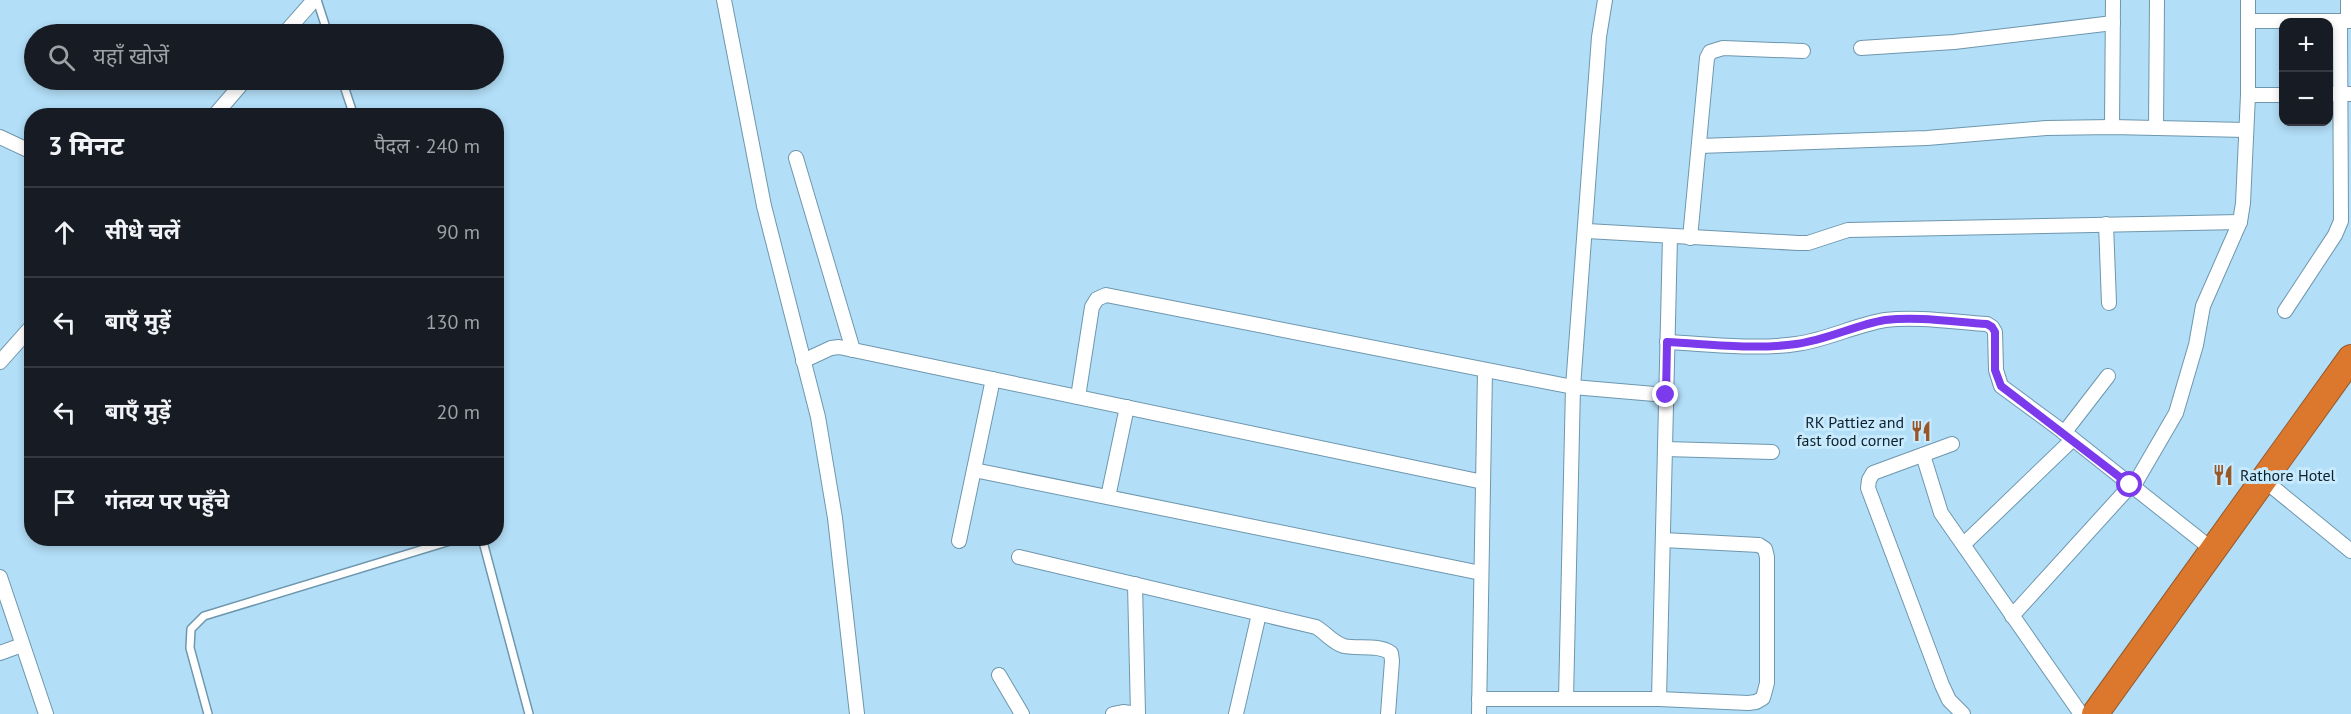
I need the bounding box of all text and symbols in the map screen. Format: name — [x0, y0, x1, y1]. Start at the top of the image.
map controls — [2279, 18, 2333, 126]
button: + — [2279, 18, 2333, 72]
search box — [24, 24, 504, 90]
icon: search — [45, 41, 78, 74]
text: यहाँ खोजें — [93, 42, 169, 70]
button: − — [2279, 72, 2333, 126]
text: 3 मिनट — [48, 129, 124, 162]
text: पैदल · 240 m — [374, 133, 480, 159]
icon: ahead — [48, 216, 81, 249]
text: सीधे चलें — [105, 217, 180, 245]
text: 90 m — [437, 219, 480, 245]
icon: left — [48, 306, 81, 339]
text: बाएँ मुड़ें — [105, 307, 171, 335]
text: 130 m — [426, 309, 480, 335]
route end — [1652, 381, 1678, 407]
icon: left — [48, 396, 81, 429]
text: बाएँ मुड़ें — [105, 397, 171, 425]
text: 20 m — [437, 399, 480, 425]
place label: RK Pattiez and fast food corner — [1796, 412, 1905, 450]
restaurant icon: RK Pattiez and fast food corner — [1909, 419, 1933, 443]
restaurant icon: Rathore Hotel — [2211, 463, 2235, 487]
place label: Rathore Hotel — [2240, 465, 2336, 485]
route start — [2116, 471, 2142, 497]
icon: arrive — [48, 486, 81, 519]
text: गंतव्य पर पहुँचे — [105, 487, 229, 515]

